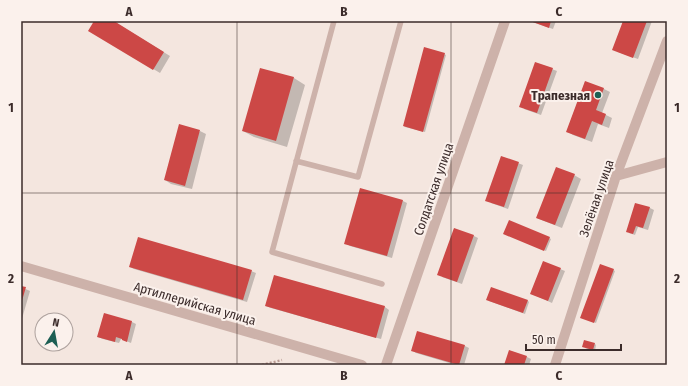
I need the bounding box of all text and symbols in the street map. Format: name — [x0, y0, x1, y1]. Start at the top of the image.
text: A — [124, 4, 133, 19]
text: B — [340, 4, 348, 19]
text: C — [556, 4, 563, 19]
place label: Трапезная — [531, 88, 590, 103]
marker: Трапезная — [593, 90, 603, 100]
text: 1 — [8, 100, 14, 115]
text: 1 — [674, 100, 680, 115]
street label: Солдатская улица — [411, 141, 456, 238]
street label: Зелёная улица — [576, 157, 617, 239]
text: 2 — [7, 271, 14, 286]
text: 2 — [673, 271, 680, 286]
street label: Артиллерийская улица — [132, 279, 258, 328]
north arrow — [34, 312, 74, 352]
text: N — [51, 316, 60, 330]
scale bar — [526, 326, 621, 352]
text: 50 m — [532, 333, 556, 347]
text: A — [124, 368, 133, 383]
text: B — [340, 368, 348, 383]
text: C — [556, 368, 563, 383]

